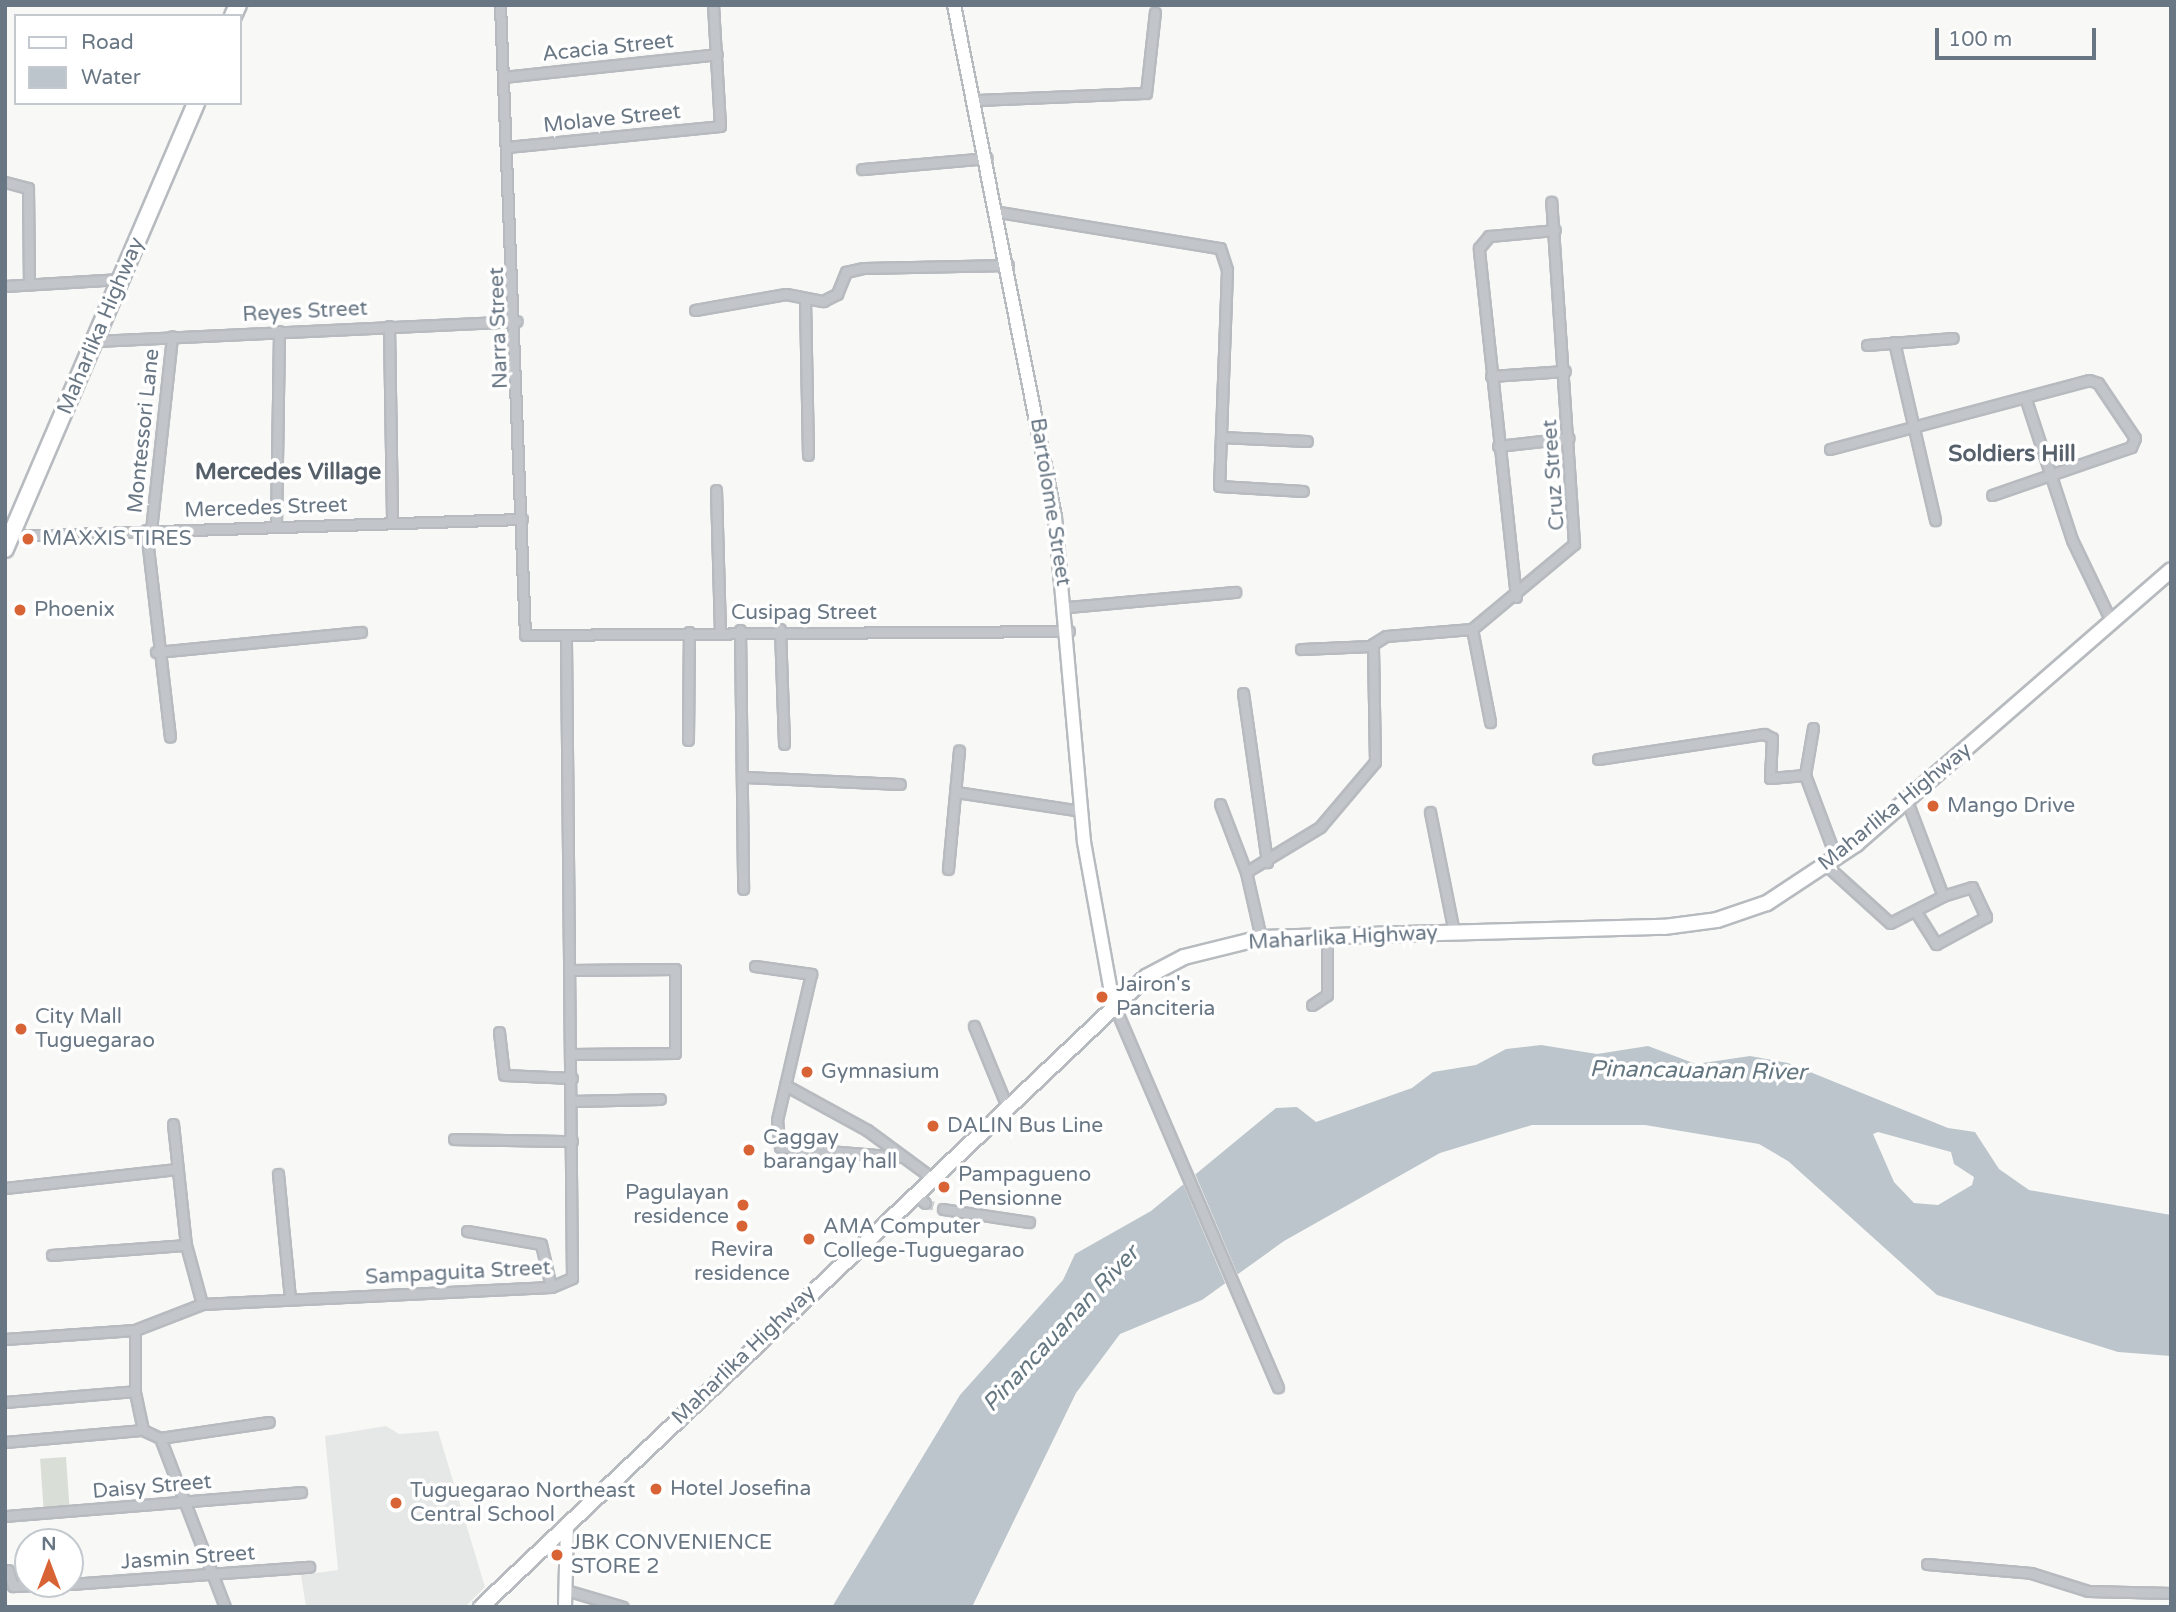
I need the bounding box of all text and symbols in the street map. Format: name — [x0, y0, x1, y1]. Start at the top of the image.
legend — [14, 14, 242, 105]
scale bar — [1938, 14, 2099, 58]
text: 100 m — [1948, 27, 2012, 52]
street label: Acacia Street — [541, 29, 675, 67]
text: Road — [81, 30, 134, 55]
text: Water — [81, 65, 141, 90]
street label: Molave Street — [542, 99, 682, 139]
street label: Maharlika Highway — [52, 234, 150, 418]
street label: Narra Street — [484, 267, 514, 389]
street label: Reyes Street — [242, 296, 368, 328]
street label: Montessori Lane — [123, 347, 165, 515]
street label: Bartolome Street — [1024, 416, 1076, 588]
street label: Cruz Street — [1538, 419, 1570, 531]
district label: Soldiers Hill — [1948, 440, 2076, 468]
district label: Mercedes Village — [195, 458, 381, 486]
street label: Mercedes Street — [184, 493, 348, 523]
place label: MAXXIS TIRES — [42, 526, 192, 552]
marker: MAXXIS TIRES — [20, 531, 36, 547]
place label: Phoenix — [34, 597, 115, 623]
street label: Cusipag Street — [731, 600, 877, 626]
marker: Phoenix — [12, 602, 28, 618]
street label: Maharlika Highway — [1813, 737, 1977, 877]
place label: Mango Drive — [1947, 793, 2075, 819]
marker: Mango Drive — [1925, 798, 1941, 814]
street label: Maharlika Highway — [1248, 920, 1438, 956]
place label: Jairon's Panciteria — [1116, 972, 1215, 1022]
marker: Jairon's Panciteria — [1094, 989, 1110, 1005]
place label: City Mall Tuguegarao — [35, 1004, 155, 1054]
marker: City Mall Tuguegarao — [13, 1021, 29, 1037]
water label: Pinancauanan River — [1589, 1055, 1807, 1087]
place label: Gymnasium — [821, 1059, 939, 1085]
marker: Gymnasium — [799, 1064, 815, 1080]
place label: DALIN Bus Line — [947, 1113, 1103, 1139]
marker: DALIN Bus Line — [925, 1118, 941, 1134]
place label: Caggay barangay hall — [763, 1125, 897, 1175]
marker: Caggay barangay hall — [741, 1142, 757, 1158]
place label: Pampagueno Pensionne — [958, 1162, 1091, 1212]
marker: Pampagueno Pensionne — [936, 1179, 952, 1195]
place label: Pagulayan residence — [625, 1180, 729, 1230]
marker: Pagulayan residence — [735, 1197, 751, 1213]
place label: AMA Computer College-Tuguegarao — [823, 1214, 1025, 1264]
marker: Revira residence — [734, 1218, 750, 1234]
marker: AMA Computer College-Tuguegarao — [801, 1231, 817, 1247]
place label: Revira residence — [694, 1237, 790, 1287]
water label: Pinancauanan River — [977, 1240, 1145, 1418]
street label: Sampaguita Street — [365, 1256, 551, 1290]
street label: Maharlika Highway — [667, 1280, 821, 1430]
street label: Daisy Street — [91, 1469, 213, 1505]
place label: Hotel Josefina — [670, 1476, 811, 1502]
place label: Tuguegarao Northeast Central School — [410, 1478, 635, 1528]
marker: Hotel Josefina — [648, 1481, 664, 1497]
marker: Tuguegarao Northeast Central School — [388, 1495, 404, 1511]
north arrow — [14, 1528, 84, 1598]
place label: JBK CONVENIENCE STORE 2 — [571, 1530, 772, 1580]
text: N — [41, 1533, 57, 1555]
street label: Jasmin Street — [120, 1541, 256, 1575]
marker: JBK CONVENIENCE STORE 2 — [549, 1547, 565, 1563]

